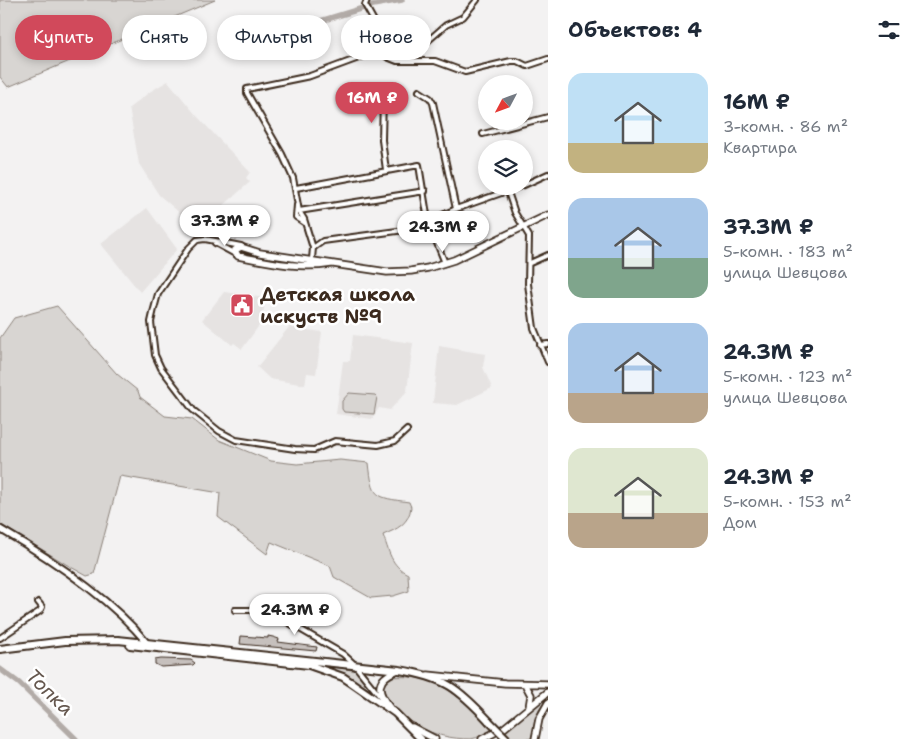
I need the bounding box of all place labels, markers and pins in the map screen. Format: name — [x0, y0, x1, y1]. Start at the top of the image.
pin: 16M ₽ — [337, 82, 407, 124]
pin: 37.3M ₽ — [179, 204, 271, 247]
pin: 24.3M ₽ — [397, 210, 489, 253]
place label: Детская школа искуств №9 — [260, 282, 415, 329]
public building icon: Детская школа искуств №9 — [229, 292, 255, 318]
pin: 24.3M ₽ — [249, 594, 341, 636]

